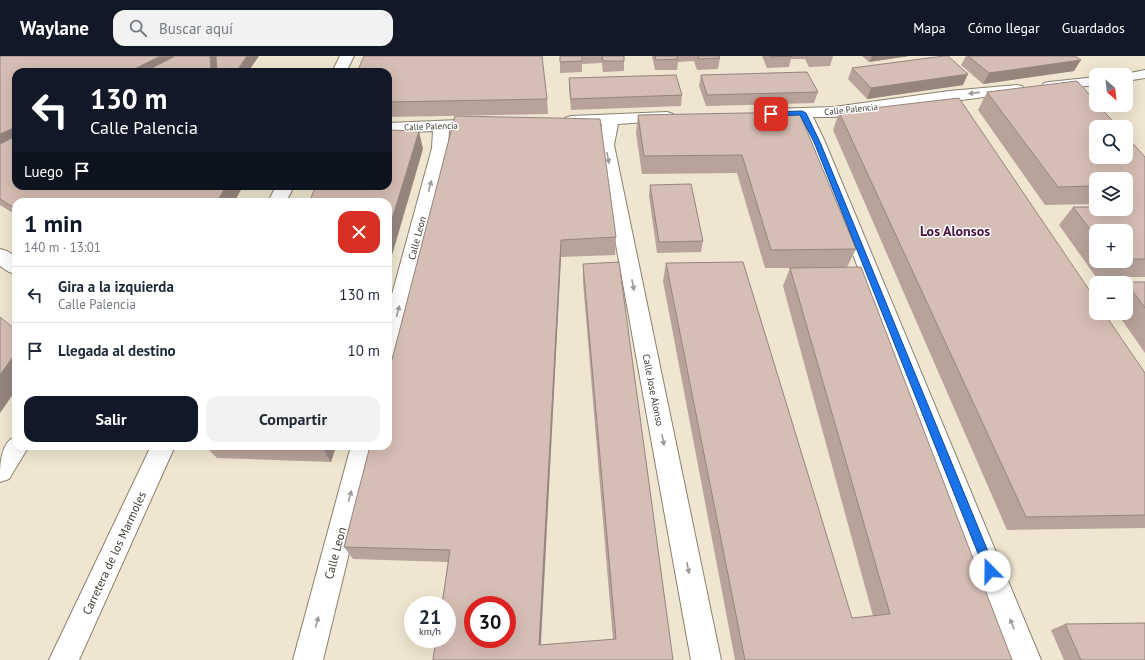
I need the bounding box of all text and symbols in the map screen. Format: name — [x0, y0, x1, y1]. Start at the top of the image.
search box — [113, 10, 393, 46]
text: Waylane — [20, 16, 89, 40]
icon: search — [127, 17, 149, 39]
text: Buscar aquí — [159, 19, 233, 38]
text: Mapa — [913, 19, 946, 37]
text: Cómo llegar — [968, 19, 1040, 37]
text: Guardados — [1062, 19, 1125, 37]
north arrow — [1089, 68, 1133, 112]
map controls — [1089, 68, 1133, 320]
text: 130 m — [90, 80, 167, 117]
icon: left — [24, 84, 76, 136]
one-way arrow — [968, 90, 980, 97]
pin — [754, 97, 788, 131]
street label: Calle Palencia — [824, 101, 878, 117]
icon: arrive — [760, 103, 782, 125]
text: Calle Palencia — [90, 116, 198, 139]
street label: Calle Palencia — [404, 120, 458, 132]
button: search — [1089, 120, 1133, 164]
one-way arrow — [606, 152, 612, 164]
icon: arrive — [71, 160, 93, 182]
text: Luego — [24, 162, 63, 181]
button: layers — [1089, 172, 1133, 216]
one-way arrow — [428, 179, 434, 192]
text: 1 min — [24, 208, 83, 239]
button: close — [338, 211, 380, 253]
street label: Calle Leon — [405, 215, 429, 261]
district label: Los Alonsos — [920, 222, 990, 240]
button: + — [1089, 224, 1133, 268]
text: 140 m · 13:01 — [24, 239, 101, 256]
button: − — [1089, 276, 1133, 320]
text: Gira a la izquierda — [58, 277, 174, 296]
one-way arrow — [630, 279, 636, 291]
icon: left — [24, 284, 46, 306]
text: 130 m — [339, 285, 380, 304]
text: Calle Palencia — [58, 296, 136, 313]
one-way arrow — [395, 305, 401, 317]
icon: arrive — [24, 340, 46, 362]
text: Llegada al destino — [58, 341, 176, 360]
text: 10 m — [347, 341, 380, 360]
street label: Calle Jose Alonso — [640, 353, 666, 427]
button: Salir — [24, 396, 198, 442]
button: Compartir — [206, 396, 380, 442]
one-way arrow — [660, 434, 666, 447]
street label: Carretera de los Marmoles — [79, 489, 149, 617]
one-way arrow — [347, 490, 353, 502]
street label: Calle Leon — [321, 525, 349, 581]
position arrow — [969, 550, 1011, 592]
one-way arrow — [685, 562, 691, 574]
speed limit sign: 30 — [464, 596, 516, 648]
text: 21 — [419, 604, 441, 630]
one-way arrow — [315, 616, 321, 628]
one-way arrow — [1008, 617, 1014, 629]
text: km/h — [419, 625, 441, 638]

